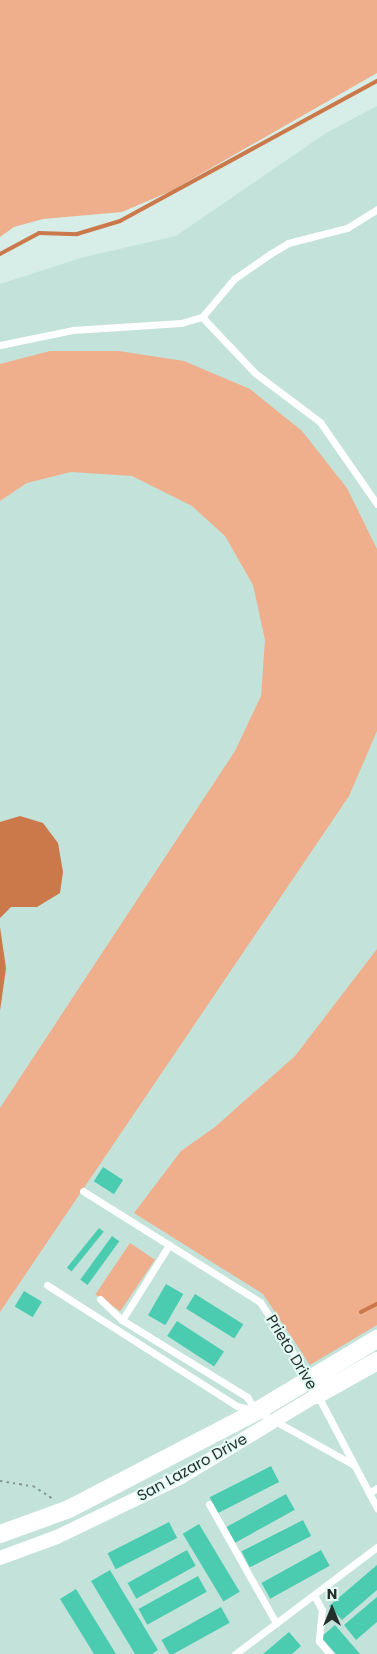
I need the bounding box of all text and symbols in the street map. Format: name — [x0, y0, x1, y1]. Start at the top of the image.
street label: Prieto Drive — [263, 1311, 321, 1393]
street label: San Lazaro Drive — [134, 1429, 250, 1505]
north arrow — [307, 1584, 357, 1634]
text: N — [327, 1584, 337, 1604]

